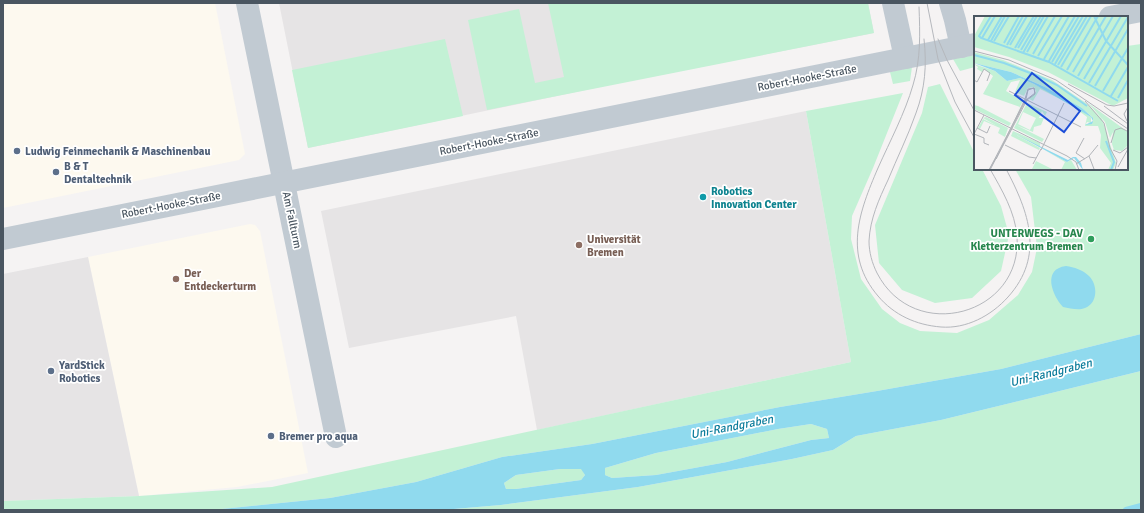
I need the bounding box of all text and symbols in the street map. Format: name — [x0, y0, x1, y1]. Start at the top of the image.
inset map — [974, 16, 1128, 170]
street label: Robert-Hooke-Straße — [756, 62, 858, 94]
street label: Robert-Hooke-Straße — [438, 126, 540, 158]
place label: Ludwig Feinmechanik & Maschinenbau — [25, 145, 210, 158]
marker: Ludwig Feinmechanik & Maschinenbau — [12, 146, 22, 156]
place label: B & T Dentaltechnik — [64, 160, 132, 186]
marker: B & T Dentaltechnik — [51, 167, 61, 177]
place label: Robotics Innovation Center — [711, 185, 797, 211]
street label: Robert-Hooke-Straße — [120, 189, 222, 221]
street label: Am Fallturm — [280, 190, 304, 250]
marker: Robotics Innovation Center — [698, 192, 708, 202]
place label: UNTERWEGS - DAV Kletterzentrum Bremen — [970, 227, 1083, 253]
place label: Universität Bremen — [587, 233, 641, 259]
marker: UNTERWEGS - DAV Kletterzentrum Bremen — [1086, 234, 1096, 244]
marker: Universität Bremen — [574, 240, 584, 250]
place label: Der Entdeckerturm — [184, 267, 256, 293]
marker: Der Entdeckerturm — [171, 274, 181, 284]
water label: Uni-Randgraben — [1009, 355, 1094, 390]
place label: YardStick Robotics — [58, 359, 105, 385]
marker: YardStick Robotics — [46, 366, 56, 376]
water label: Uni-Randgraben — [689, 412, 775, 442]
place label: Bremer pro aqua — [279, 430, 358, 443]
marker: Bremer pro aqua — [266, 431, 276, 441]

